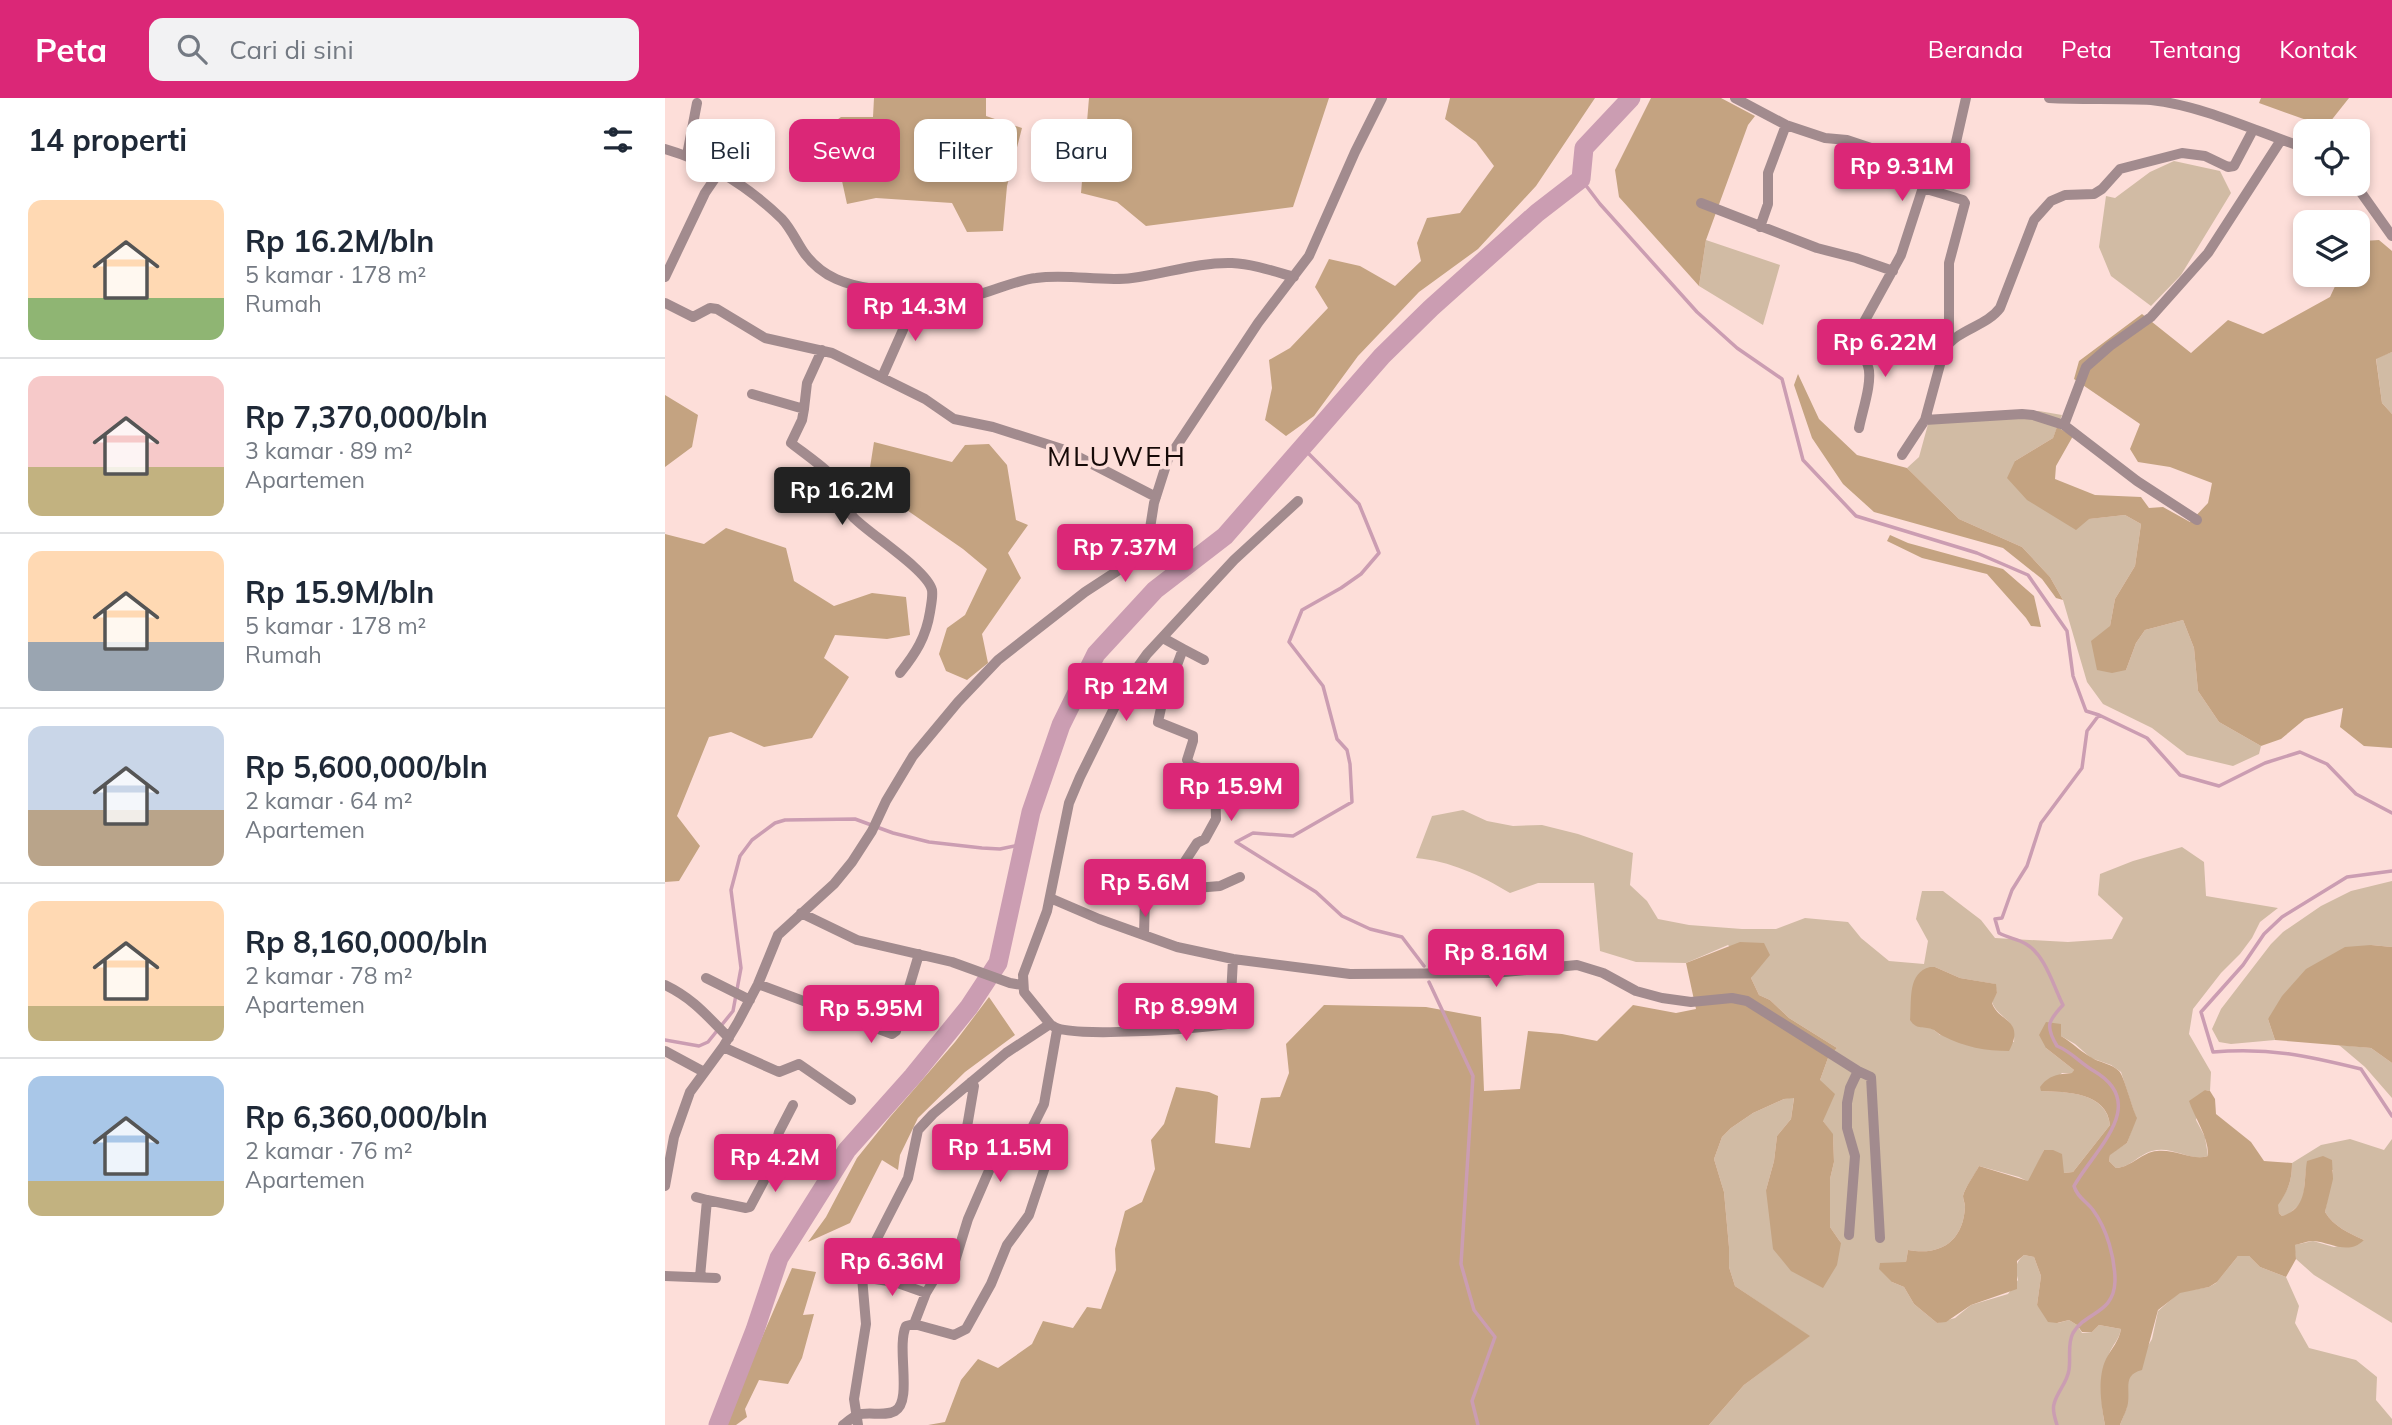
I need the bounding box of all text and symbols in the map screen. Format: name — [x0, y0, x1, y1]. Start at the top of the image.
search box — [149, 18, 639, 81]
text: Peta — [35, 29, 107, 70]
icon: search — [173, 30, 211, 68]
text: Cari di sini — [229, 33, 354, 66]
text: Beranda — [1928, 34, 2023, 64]
text: Peta — [2061, 34, 2112, 64]
text: Tentang — [2150, 34, 2241, 64]
text: Kontak — [2279, 34, 2357, 64]
chip: Beli — [686, 119, 775, 182]
chip: Sewa — [789, 119, 900, 182]
chip: Filter — [914, 119, 1017, 182]
chip: Baru — [1031, 119, 1132, 182]
map controls — [2293, 119, 2370, 287]
button: locate — [2293, 119, 2370, 196]
text: 14 properti — [28, 121, 187, 159]
icon: filters — [599, 121, 637, 159]
pin: Rp 9.31M — [1830, 144, 1974, 203]
text: Rp 9.31M — [1850, 151, 1954, 180]
button: layers — [2293, 210, 2370, 287]
text: Rp 16.2M/bln — [245, 222, 434, 260]
icon: home — [84, 228, 168, 312]
text: 5 kamar · 178 m² — [245, 260, 426, 289]
pin: Rp 14.3M — [843, 284, 987, 343]
text: Rumah — [245, 289, 322, 318]
text: Rp 14.3M — [863, 291, 967, 320]
pin: Rp 6.22M — [1813, 320, 1957, 379]
text: Rp 6.22M — [1833, 327, 1937, 356]
text: Rp 7,370,000/bln — [245, 398, 488, 436]
icon: home — [84, 404, 168, 488]
text: 3 kamar · 89 m² — [245, 436, 413, 465]
district label: MLUWEH — [1047, 438, 1187, 473]
text: Apartemen — [245, 465, 365, 494]
pin: Rp 16.2M — [770, 468, 914, 527]
text: Rp 16.2M — [790, 475, 894, 504]
pin: Rp 7.37M — [1053, 524, 1197, 584]
text: Rp 7.37M — [1073, 532, 1177, 561]
text: Rp 15.9M/bln — [245, 573, 434, 611]
icon: home — [84, 579, 168, 663]
text: 5 kamar · 178 m² — [245, 611, 426, 640]
text: Rumah — [245, 640, 322, 669]
pin: Rp 12M — [1069, 664, 1183, 723]
text: Rp 12M — [1084, 671, 1168, 700]
text: Rp 5,600,000/bln — [245, 748, 488, 786]
icon: home — [84, 754, 168, 838]
pin: Rp 15.9M — [1159, 764, 1303, 823]
text: Rp 15.9M — [1179, 771, 1283, 800]
text: 2 kamar · 64 m² — [245, 786, 413, 815]
text: Apartemen — [245, 815, 365, 844]
pin: Rp 5.6M — [1080, 860, 1210, 919]
text: Rp 5.6M — [1100, 867, 1190, 896]
text: Rp 8,160,000/bln — [245, 923, 488, 961]
icon: home — [84, 929, 168, 1013]
pin: Rp 8.16M — [1424, 930, 1568, 989]
text: Rp 8.16M — [1444, 937, 1548, 966]
text: 2 kamar · 78 m² — [245, 961, 413, 990]
pin: Rp 8.99M — [1114, 984, 1258, 1043]
pin: Rp 5.95M — [799, 986, 943, 1045]
text: Apartemen — [245, 990, 365, 1019]
text: Rp 8.99M — [1134, 991, 1238, 1020]
text: Rp 5.95M — [819, 993, 923, 1022]
text: Rp 6,360,000/bln — [245, 1098, 488, 1136]
icon: home — [84, 1104, 168, 1188]
pin: Rp 11.5M — [928, 1124, 1072, 1184]
text: Rp 11.5M — [948, 1132, 1052, 1161]
pin: Rp 4.2M — [710, 1134, 840, 1194]
text: 2 kamar · 76 m² — [245, 1136, 413, 1165]
text: Rp 4.2M — [730, 1142, 820, 1171]
text: Apartemen — [245, 1165, 365, 1194]
pin: Rp 6.36M — [820, 1238, 964, 1298]
text: Rp 6.36M — [840, 1246, 944, 1275]

